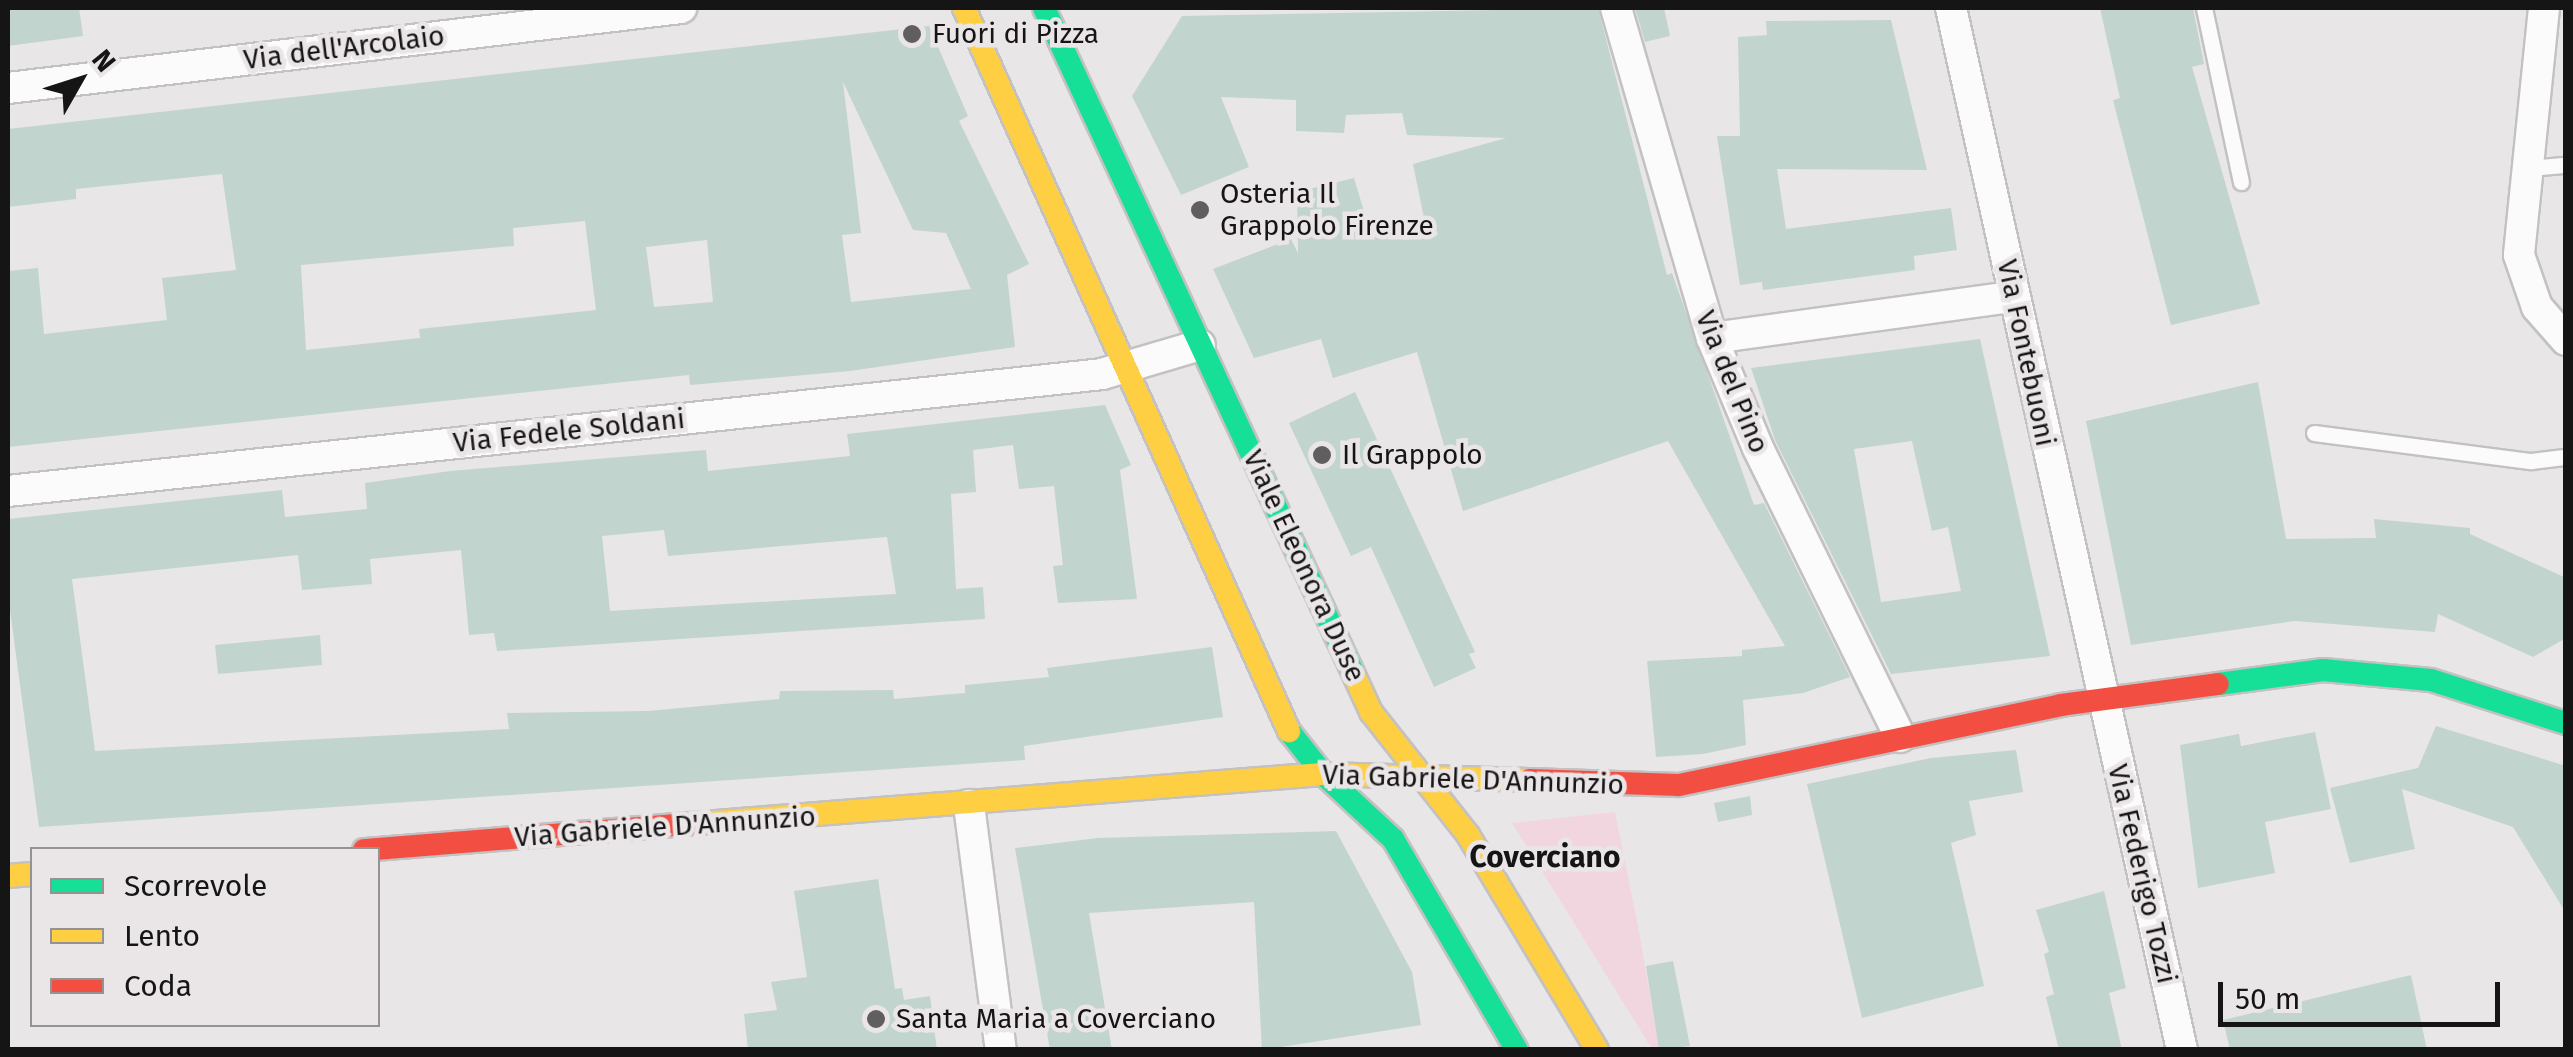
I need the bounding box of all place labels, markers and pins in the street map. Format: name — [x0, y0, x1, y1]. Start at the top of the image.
place label: Fuori di Pizza — [932, 17, 1099, 51]
marker: Fuori di Pizza — [901, 23, 923, 45]
place label: Osteria Il Grappolo Firenze — [1220, 177, 1434, 243]
marker: Osteria Il Grappolo Firenze — [1189, 199, 1211, 221]
place label: Il Grappolo — [1342, 438, 1483, 472]
marker: Il Grappolo — [1311, 444, 1333, 466]
place label: Santa Maria a Coverciano — [896, 1002, 1216, 1036]
marker: Santa Maria a Coverciano — [865, 1008, 887, 1030]

